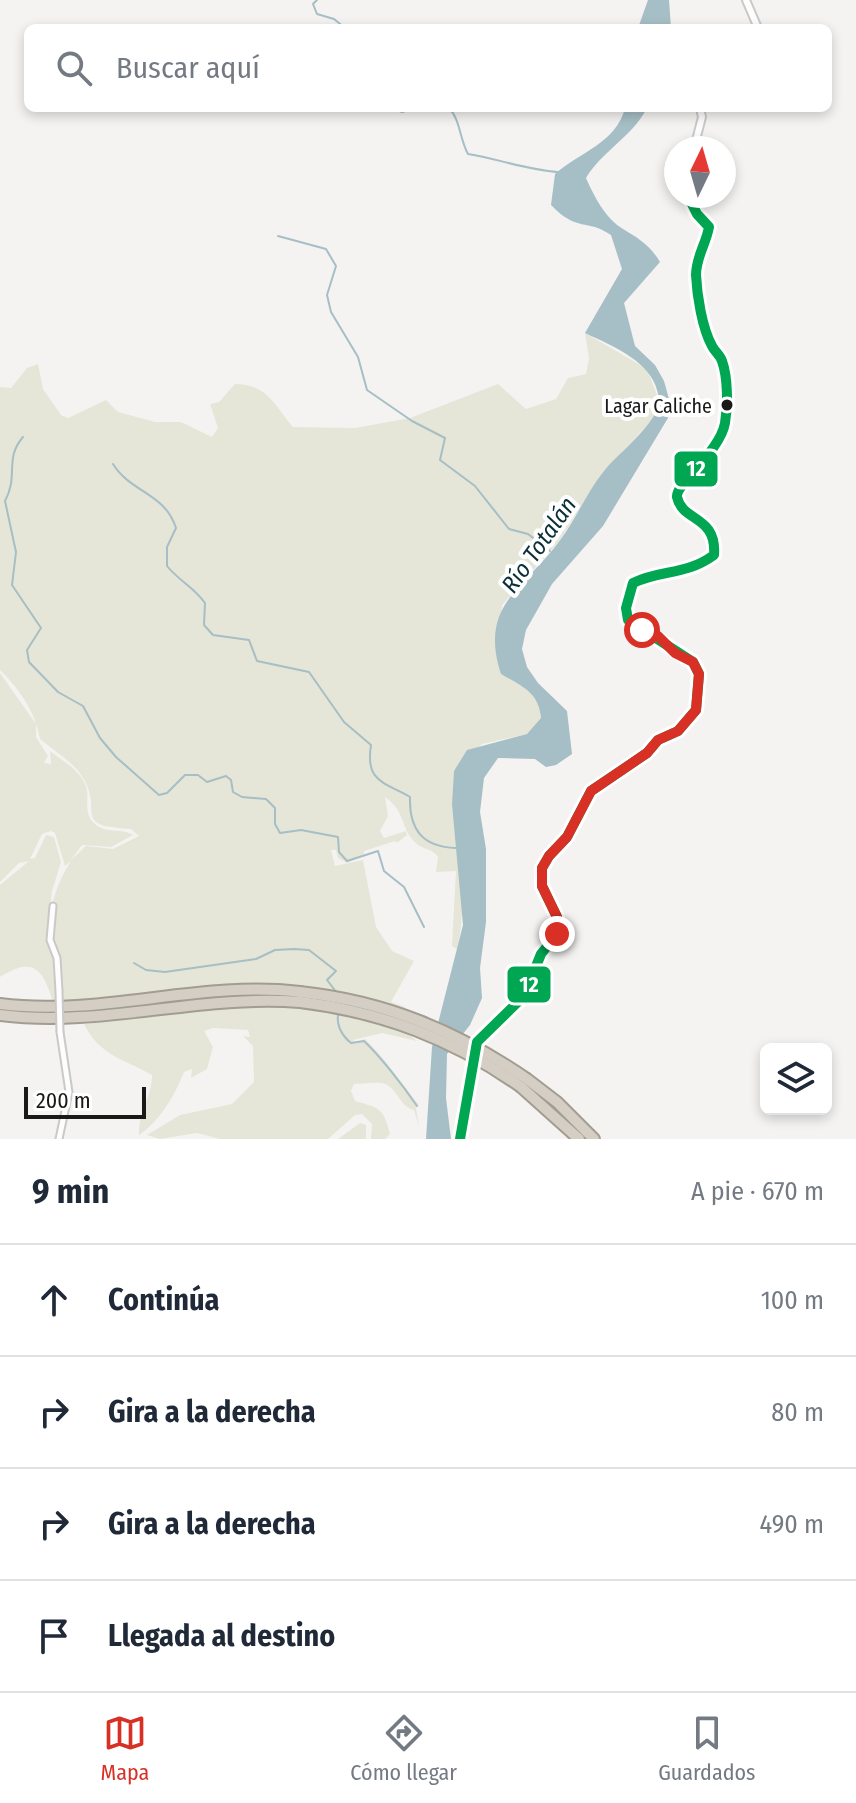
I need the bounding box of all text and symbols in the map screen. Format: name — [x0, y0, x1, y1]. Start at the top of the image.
search box — [24, 24, 832, 112]
icon: search — [52, 46, 96, 90]
text: Buscar aquí — [116, 50, 260, 86]
north arrow — [664, 136, 736, 208]
place label: Lagar Caliche — [604, 394, 712, 418]
marker: Lagar Caliche — [719, 397, 735, 413]
line badge: 12 — [673, 450, 719, 488]
text: 12 — [686, 455, 706, 482]
water label: Río Totalán — [496, 492, 582, 598]
route start — [624, 612, 660, 648]
route end — [539, 916, 575, 952]
line badge: 12 — [506, 965, 552, 1004]
text: 12 — [519, 971, 539, 998]
map controls — [760, 1043, 832, 1115]
button: layers — [760, 1043, 832, 1115]
scale bar — [24, 1083, 146, 1119]
text: 200 m — [36, 1087, 91, 1114]
text: 9 min — [32, 1171, 109, 1212]
text: A pie · 670 m — [691, 1176, 824, 1207]
icon: ahead — [32, 1278, 76, 1322]
text: Continúa — [108, 1282, 219, 1318]
text: 100 m — [761, 1285, 824, 1316]
icon: right — [32, 1390, 76, 1434]
text: Gira a la derecha — [108, 1394, 316, 1430]
text: 80 m — [771, 1397, 824, 1428]
icon: right — [32, 1502, 76, 1546]
text: Gira a la derecha — [108, 1506, 316, 1542]
text: 490 m — [760, 1509, 824, 1540]
icon: arrive — [32, 1614, 76, 1658]
text: Llegada al destino — [108, 1618, 335, 1654]
tab: Mapa — [101, 1711, 149, 1786]
tab: Cómo llegar — [350, 1711, 457, 1786]
tab: Guardados — [658, 1711, 755, 1786]

